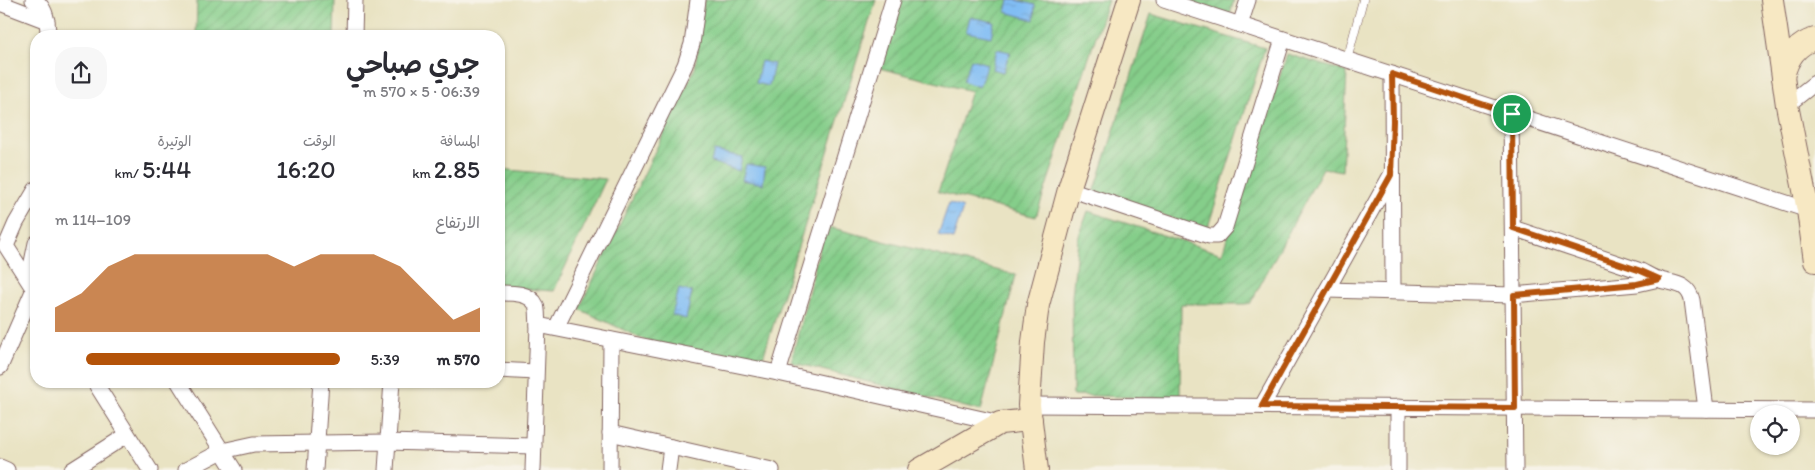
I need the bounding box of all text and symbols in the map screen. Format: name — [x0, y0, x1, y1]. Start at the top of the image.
text: جري صباحي — [346, 46, 480, 80]
button: share — [55, 47, 107, 99]
text: 06:39 · 5 × 570 m — [363, 82, 480, 101]
pin — [1491, 93, 1533, 135]
icon: arrive — [1498, 100, 1526, 128]
text: الوتيرة — [158, 133, 191, 150]
text: الوقت — [303, 133, 336, 150]
text: المسافة — [440, 133, 480, 150]
text: 5:44 — [142, 154, 191, 184]
text: 16:20 — [276, 154, 336, 184]
text: 2.85 — [434, 154, 480, 184]
text: /km — [114, 165, 142, 182]
text: km — [412, 165, 434, 182]
text: 109–114 m — [55, 210, 131, 229]
text: الارتفاع — [435, 213, 480, 232]
text: 5:39 — [371, 350, 400, 369]
text: 570 m — [437, 350, 480, 369]
map controls — [1750, 405, 1800, 455]
button: locate — [1750, 405, 1800, 455]

